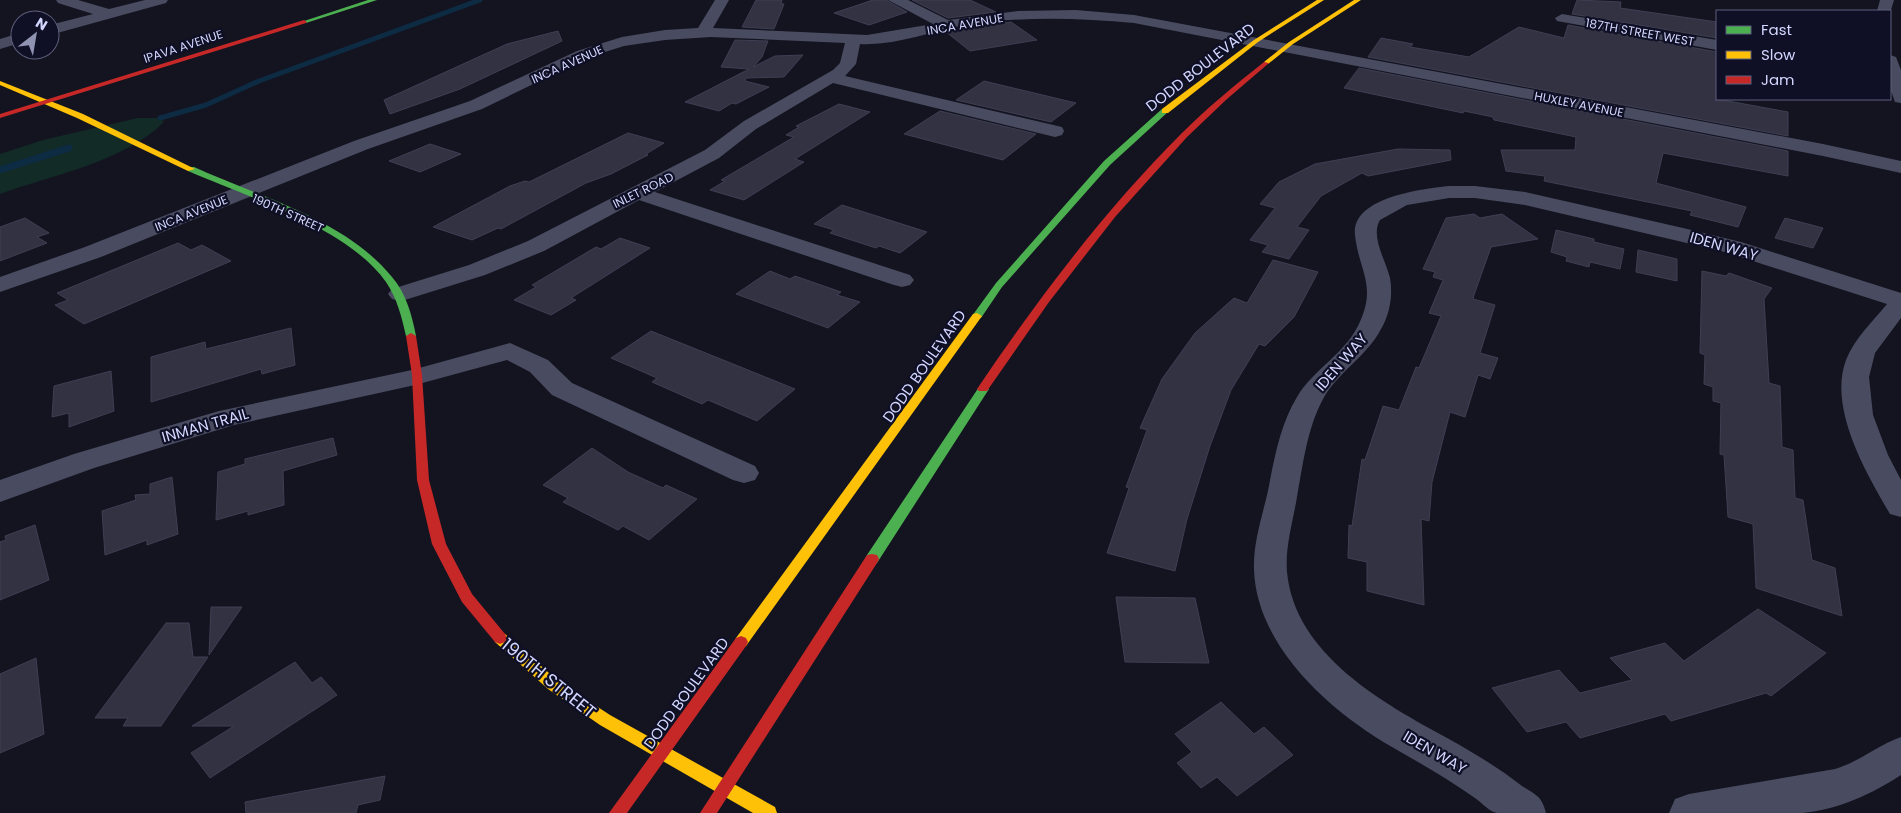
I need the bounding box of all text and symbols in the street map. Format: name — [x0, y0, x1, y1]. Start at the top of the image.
street label: INCA AVENUE — [926, 9, 1004, 39]
north arrow — [10, 10, 60, 60]
legend — [1716, 10, 1891, 100]
text: N — [32, 13, 51, 35]
street label: 187TH STREET WEST — [1584, 14, 1696, 50]
street label: DODD BOULEVARD — [1141, 18, 1259, 116]
text: Fast — [1761, 19, 1792, 40]
street label: IPAVA AVENUE — [141, 25, 225, 67]
street label: INCA AVENUE — [528, 41, 606, 87]
text: Slow — [1761, 44, 1796, 65]
text: Jam — [1761, 69, 1795, 90]
street label: HUXLEY AVENUE — [1533, 87, 1625, 121]
street label: INLET ROAD — [610, 168, 676, 212]
street label: 190TH STREET — [250, 190, 327, 237]
street label: INCA AVENUE — [152, 191, 230, 235]
street label: IDEN WAY — [1687, 226, 1761, 266]
street label: DODD BOULEVARD — [877, 306, 971, 426]
street label: IDEN WAY — [1310, 329, 1372, 395]
street label: INMAN TRAIL — [159, 402, 251, 447]
street label: 190TH STREET — [497, 632, 602, 724]
street label: DODD BOULEVARD — [638, 633, 734, 753]
street label: IDEN WAY — [1399, 725, 1471, 779]

